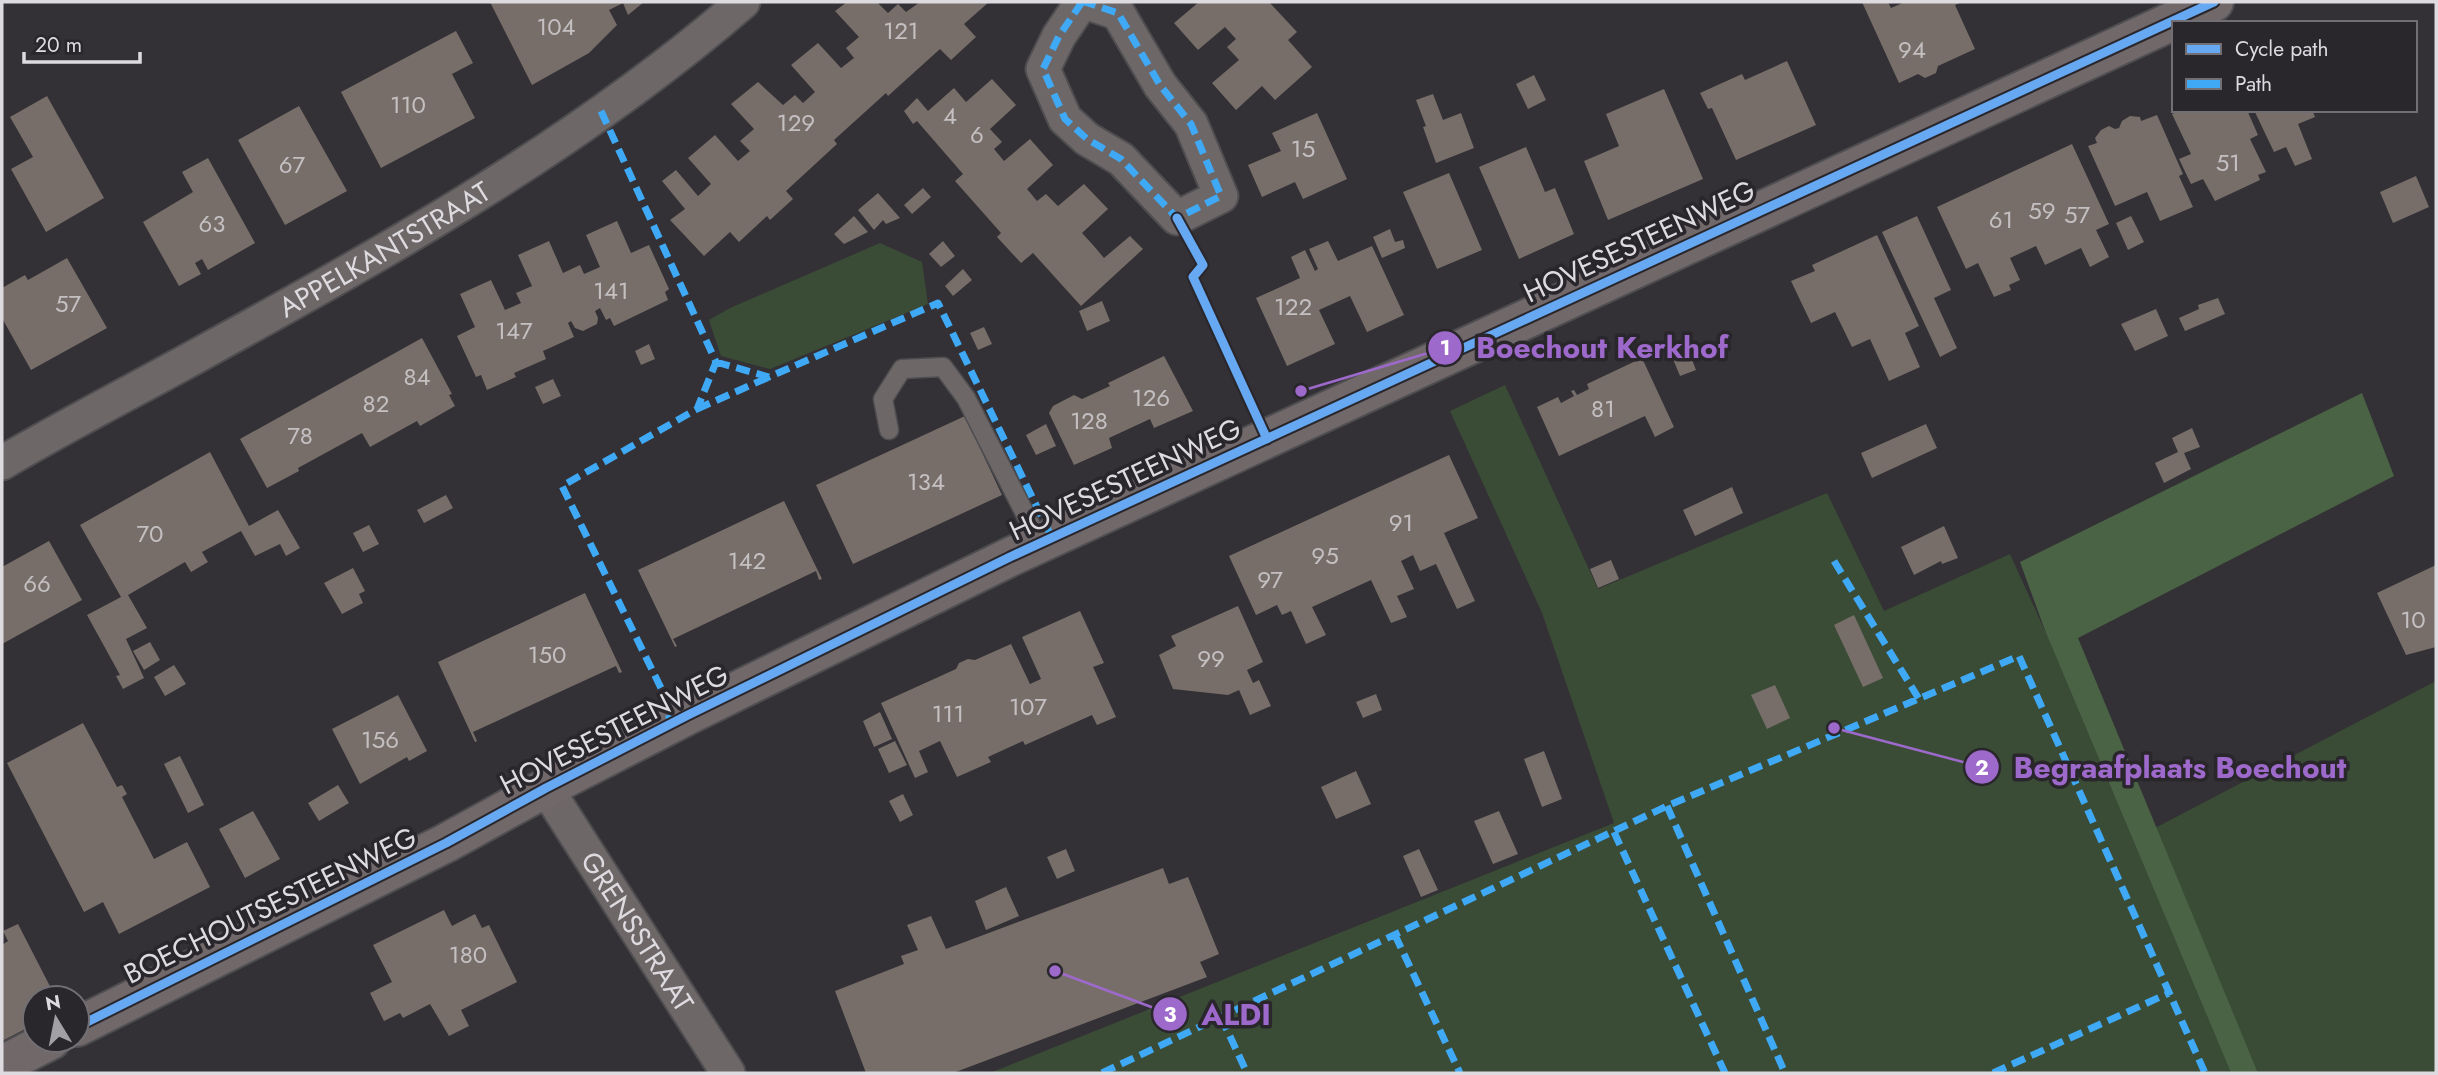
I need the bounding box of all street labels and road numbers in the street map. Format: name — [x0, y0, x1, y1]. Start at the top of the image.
street label: HOVESESTEENWEG — [1517, 170, 1762, 313]
street label: APPELKANTSTRAAT — [271, 171, 498, 328]
street label: HOVESESTEENWEG — [1003, 408, 1248, 551]
street label: HOVESESTEENWEG — [493, 654, 736, 805]
street label: BOECHOUTSESTEENWEG — [117, 817, 424, 994]
street label: GRENSSTRAAT — [571, 843, 704, 1020]

